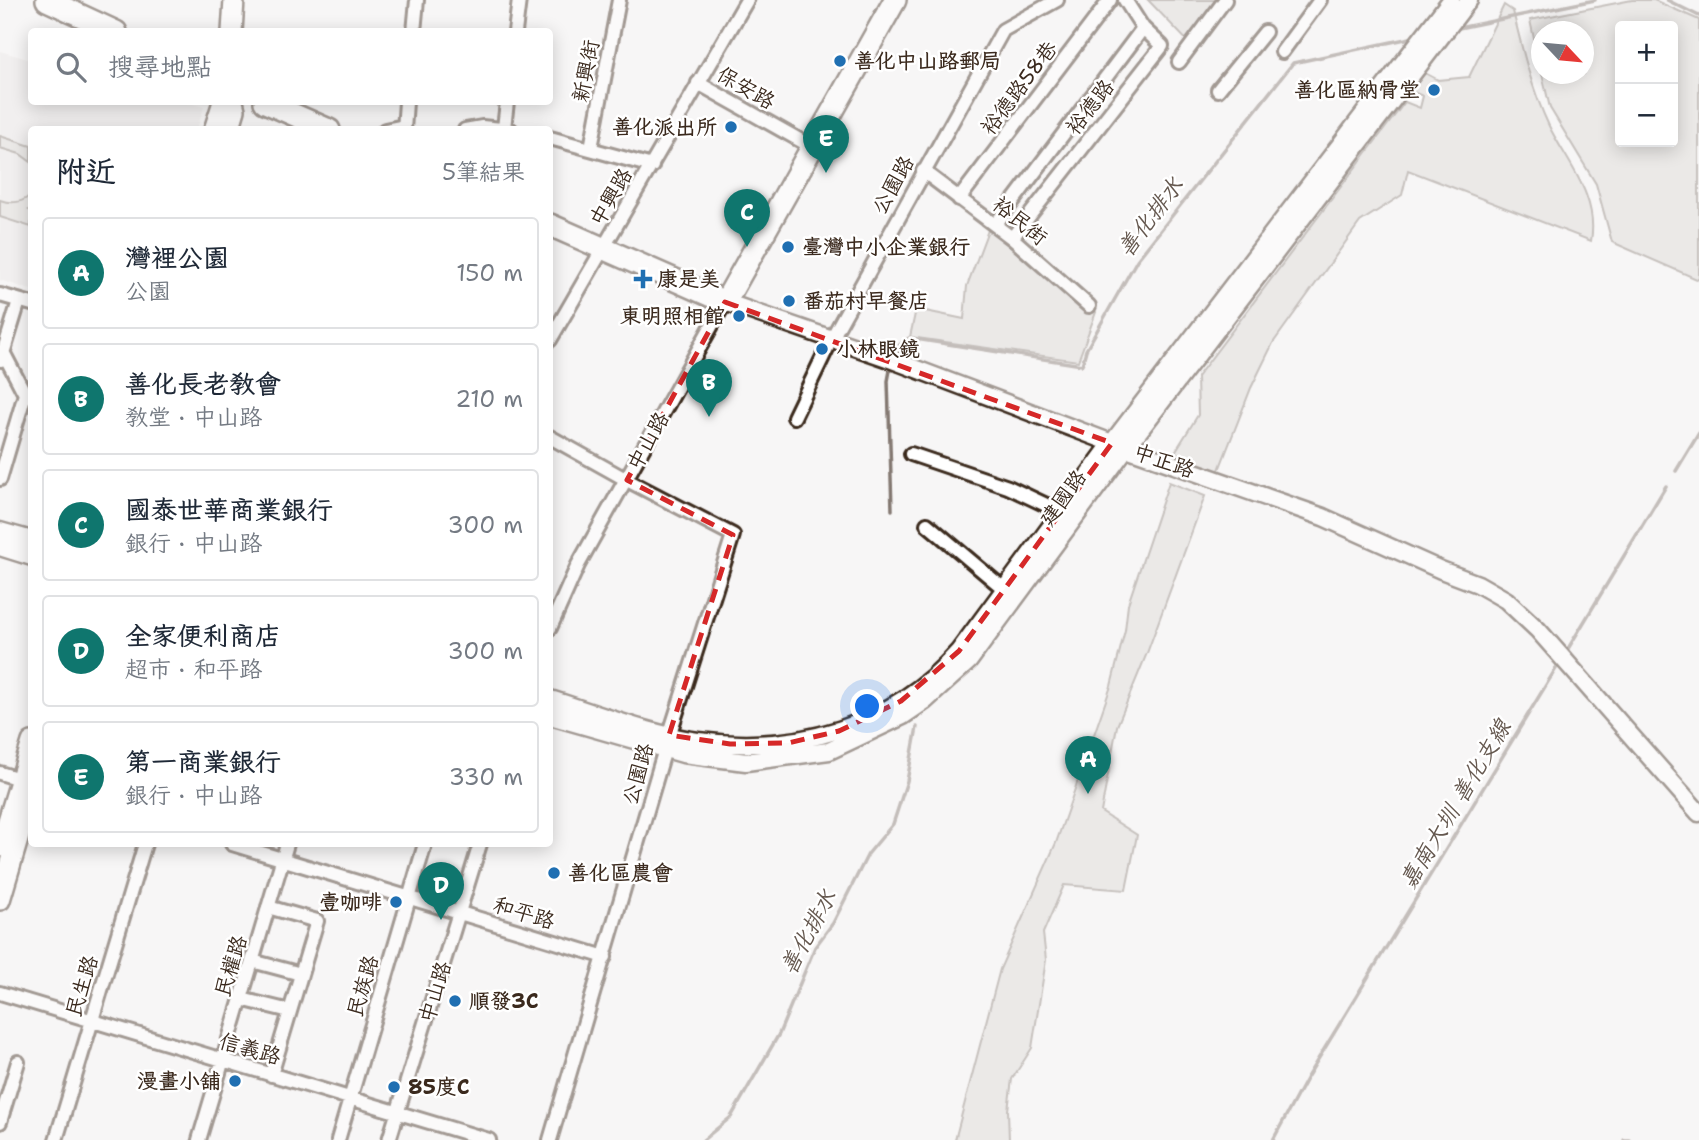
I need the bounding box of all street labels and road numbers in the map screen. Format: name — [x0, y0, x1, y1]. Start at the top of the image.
street label: 裕德路58巷 — [974, 35, 1064, 141]
street label: 新興街 — [566, 37, 606, 105]
street label: 保安路 — [712, 60, 780, 116]
street label: 裕德路 — [1060, 74, 1120, 140]
street label: 公園路 — [865, 151, 921, 219]
street label: 中興路 — [583, 163, 639, 231]
street label: 裕民街 — [987, 190, 1053, 252]
street label: 中山路 — [620, 407, 676, 475]
street label: 中正路 — [1130, 438, 1198, 484]
street label: 建國路 — [1033, 464, 1093, 532]
street label: 公園路 — [616, 740, 660, 808]
street label: 和平路 — [490, 890, 558, 936]
street label: 民權路 — [208, 932, 254, 1000]
street label: 民生路 — [59, 952, 105, 1020]
street label: 民族路 — [341, 952, 385, 1020]
street label: 中山路 — [412, 958, 458, 1026]
street label: 信義路 — [216, 1027, 284, 1071]

